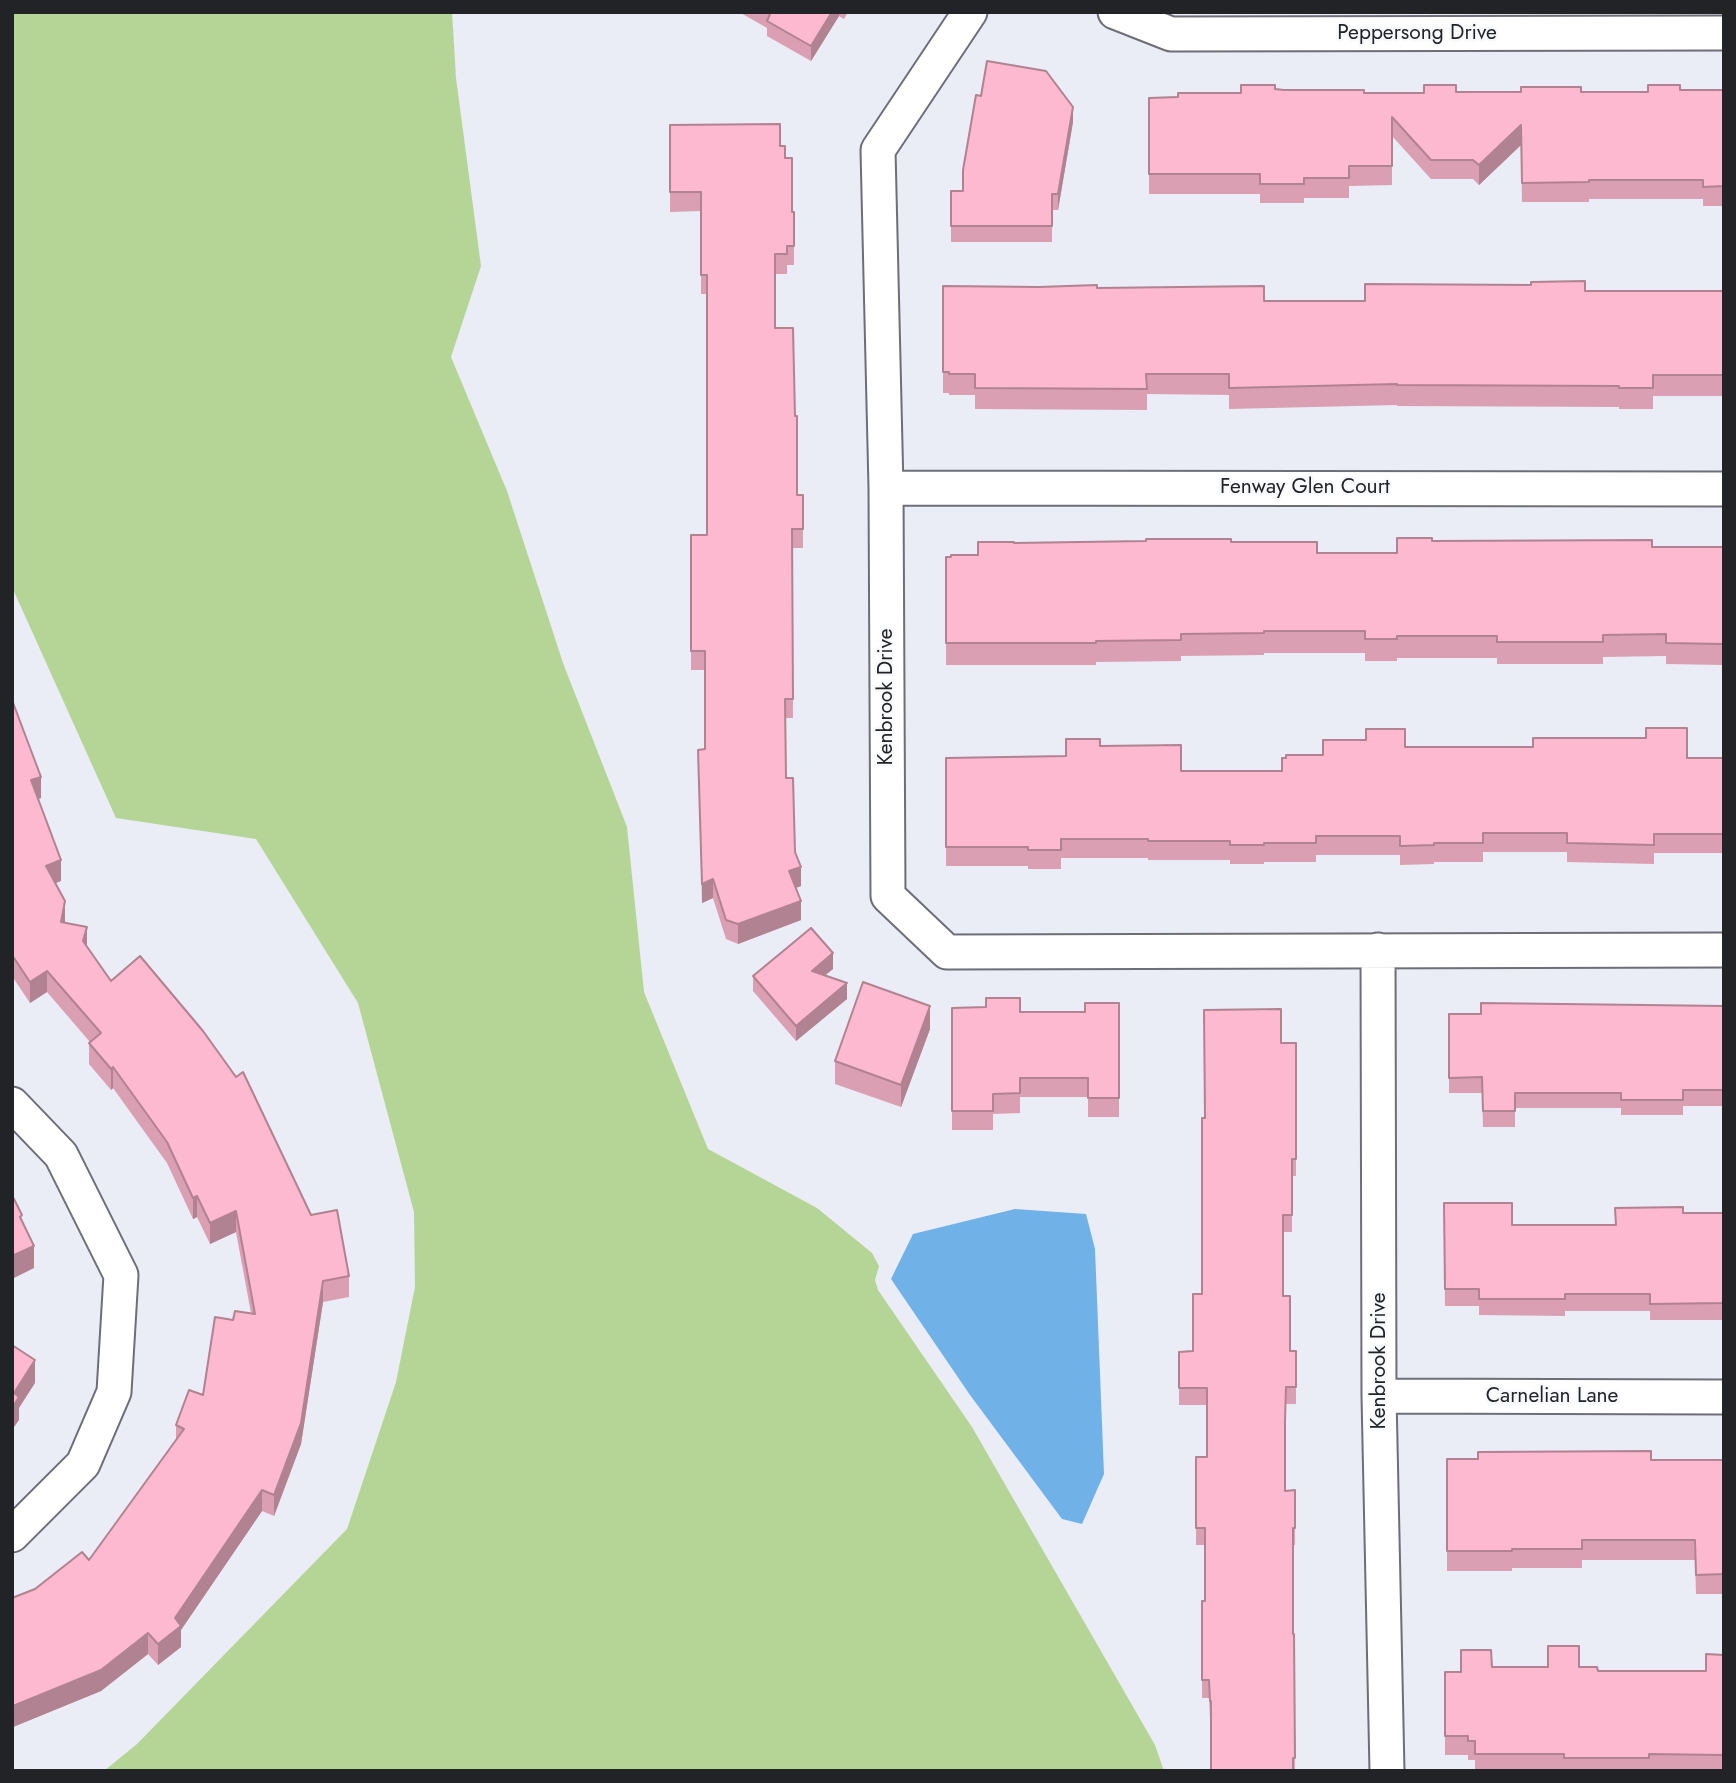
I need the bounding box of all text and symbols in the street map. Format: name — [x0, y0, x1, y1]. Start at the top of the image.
street label: Peppersong Drive — [1337, 21, 1497, 47]
street label: Fenway Glen Court — [1220, 475, 1390, 501]
street label: Kenbrook Drive — [874, 628, 900, 766]
street label: Kenbrook Drive — [1367, 1292, 1393, 1430]
street label: Carnelian Lane — [1486, 1384, 1618, 1410]

